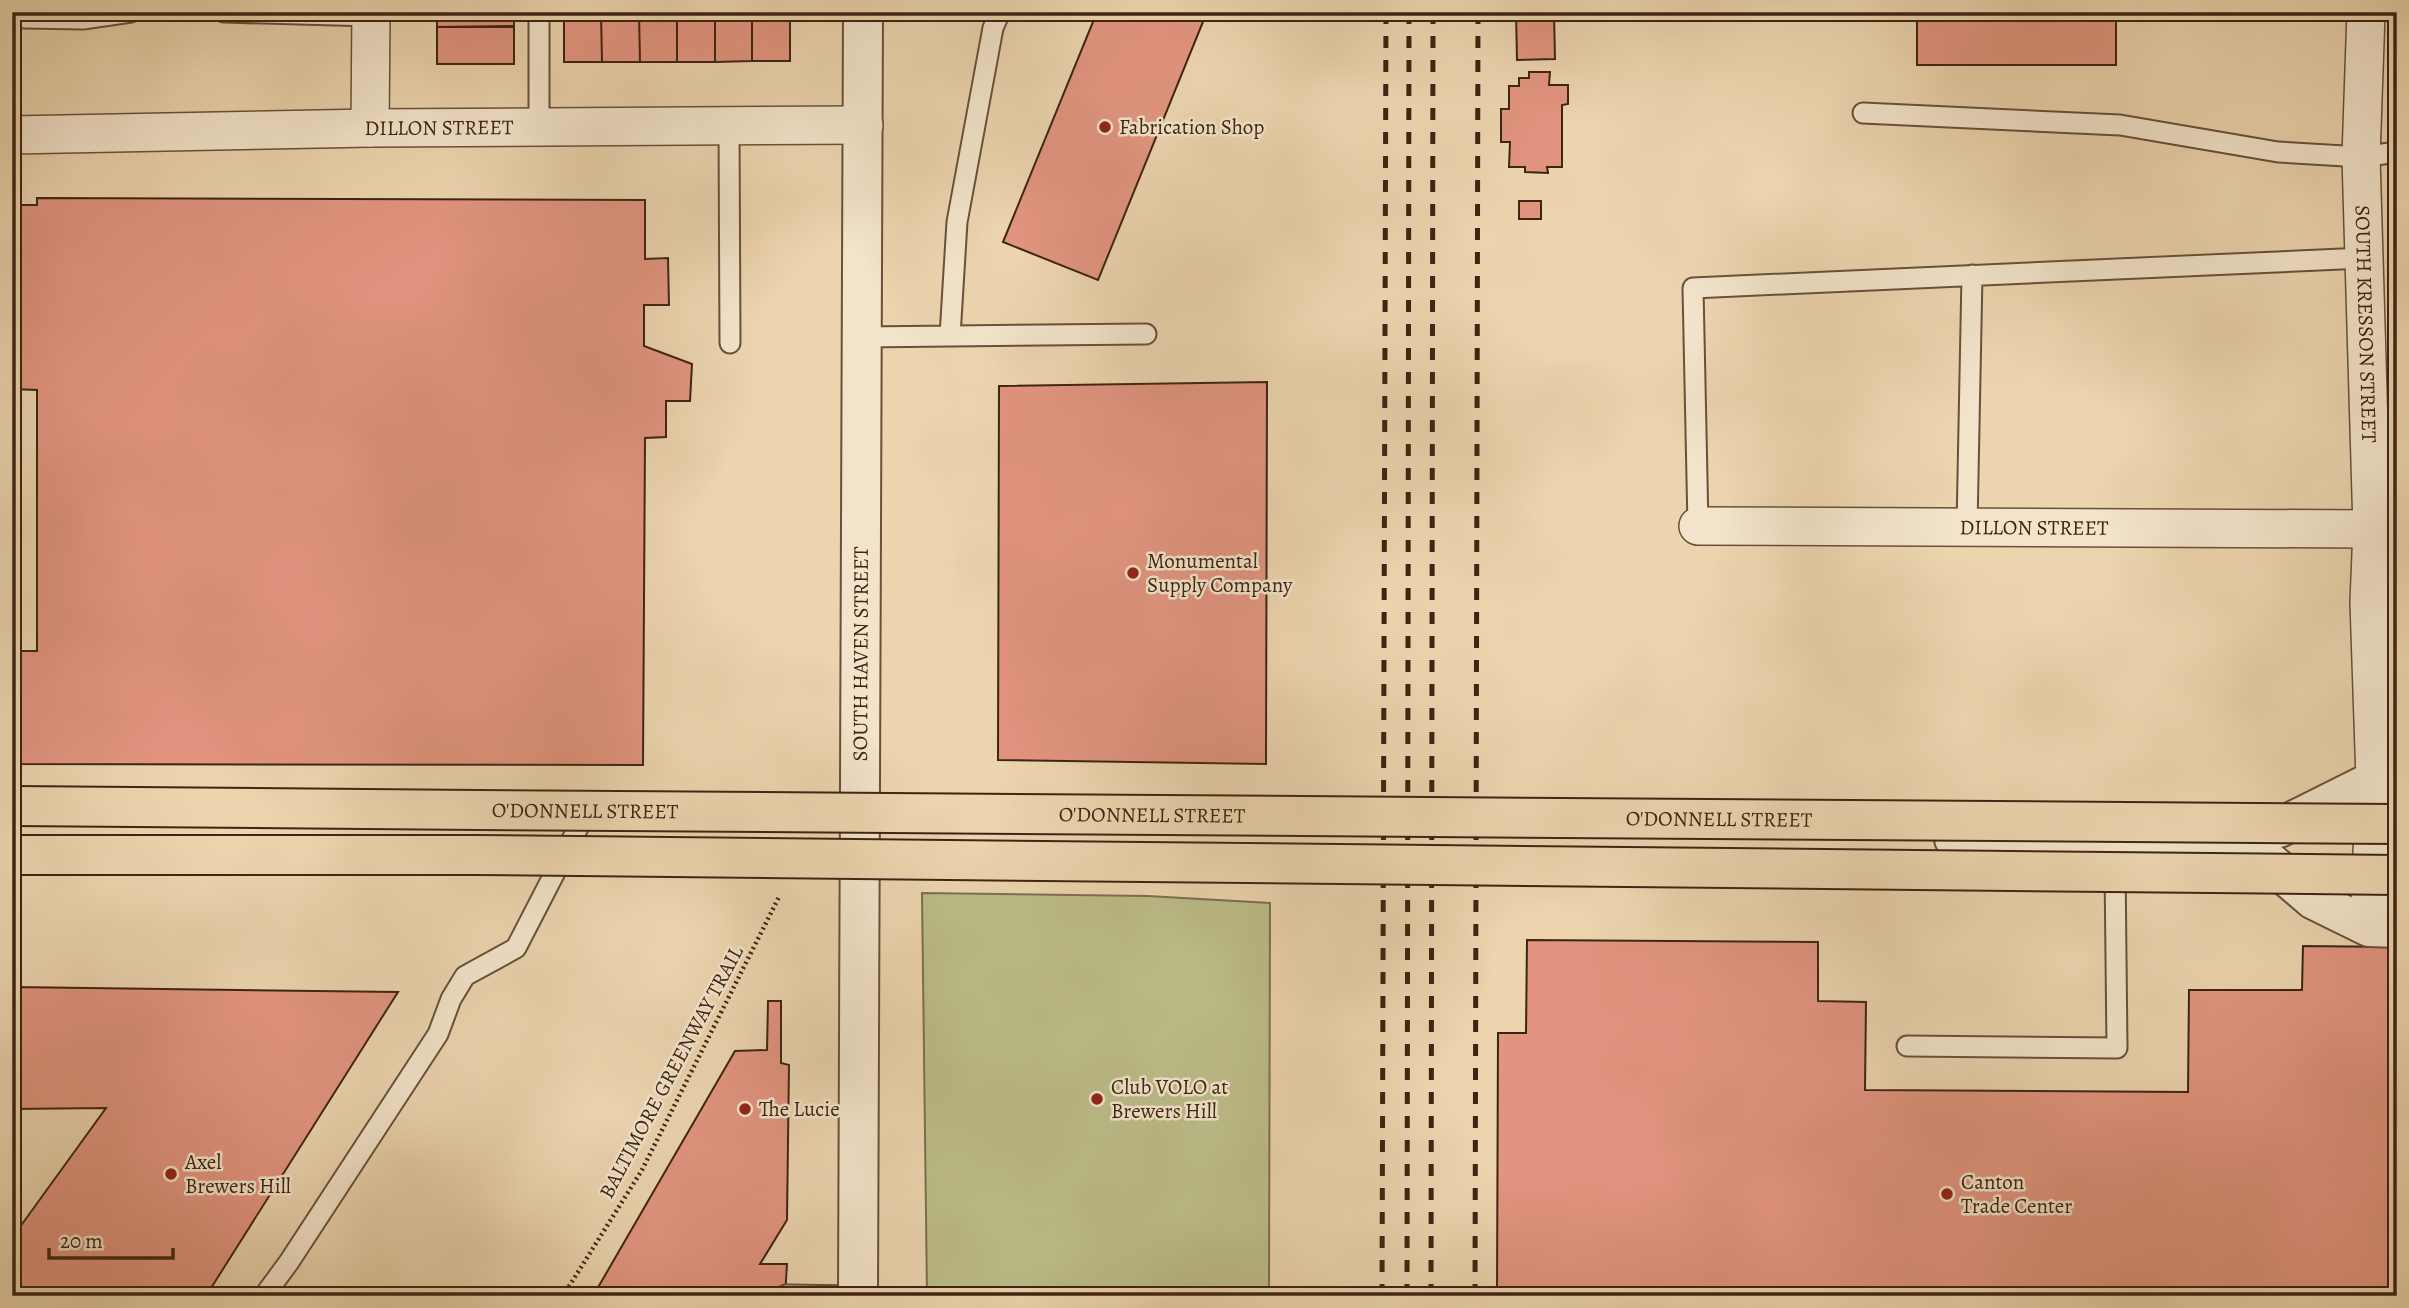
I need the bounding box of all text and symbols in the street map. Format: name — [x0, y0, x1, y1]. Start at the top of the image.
street label: DILLON STREET — [364, 113, 514, 142]
place label: Fabrication Shop — [1119, 113, 1264, 141]
marker: Fabrication Shop — [1097, 119, 1113, 135]
street label: SOUTH KRESSON STREET — [2348, 205, 2383, 444]
street label: DILLON STREET — [1960, 513, 2109, 542]
street label: SOUTH HAVEN STREET — [846, 546, 875, 761]
place label: Monumental Supply Company — [1147, 547, 1293, 599]
marker: Monumental Supply Company — [1125, 565, 1141, 581]
street label: O'DONNELL STREET — [492, 796, 679, 825]
street label: O'DONNELL STREET — [1059, 800, 1246, 830]
street label: O'DONNELL STREET — [1626, 804, 1813, 834]
street label: BALTIMORE GREENWAY TRAIL — [592, 940, 750, 1203]
place label: Club VOLO at Brewers Hill — [1111, 1073, 1228, 1125]
marker: Club VOLO at Brewers Hill — [1089, 1091, 1105, 1107]
place label: The Lucie — [759, 1095, 840, 1123]
marker: The Lucie — [737, 1101, 753, 1117]
place label: Axel Brewers Hill — [184, 1148, 291, 1200]
marker: Axel Brewers Hill — [163, 1166, 179, 1182]
place label: Canton Trade Center — [1961, 1168, 2072, 1220]
marker: Canton Trade Center — [1939, 1186, 1955, 1202]
scale bar — [49, 1217, 173, 1261]
text: 20 m — [60, 1227, 103, 1255]

